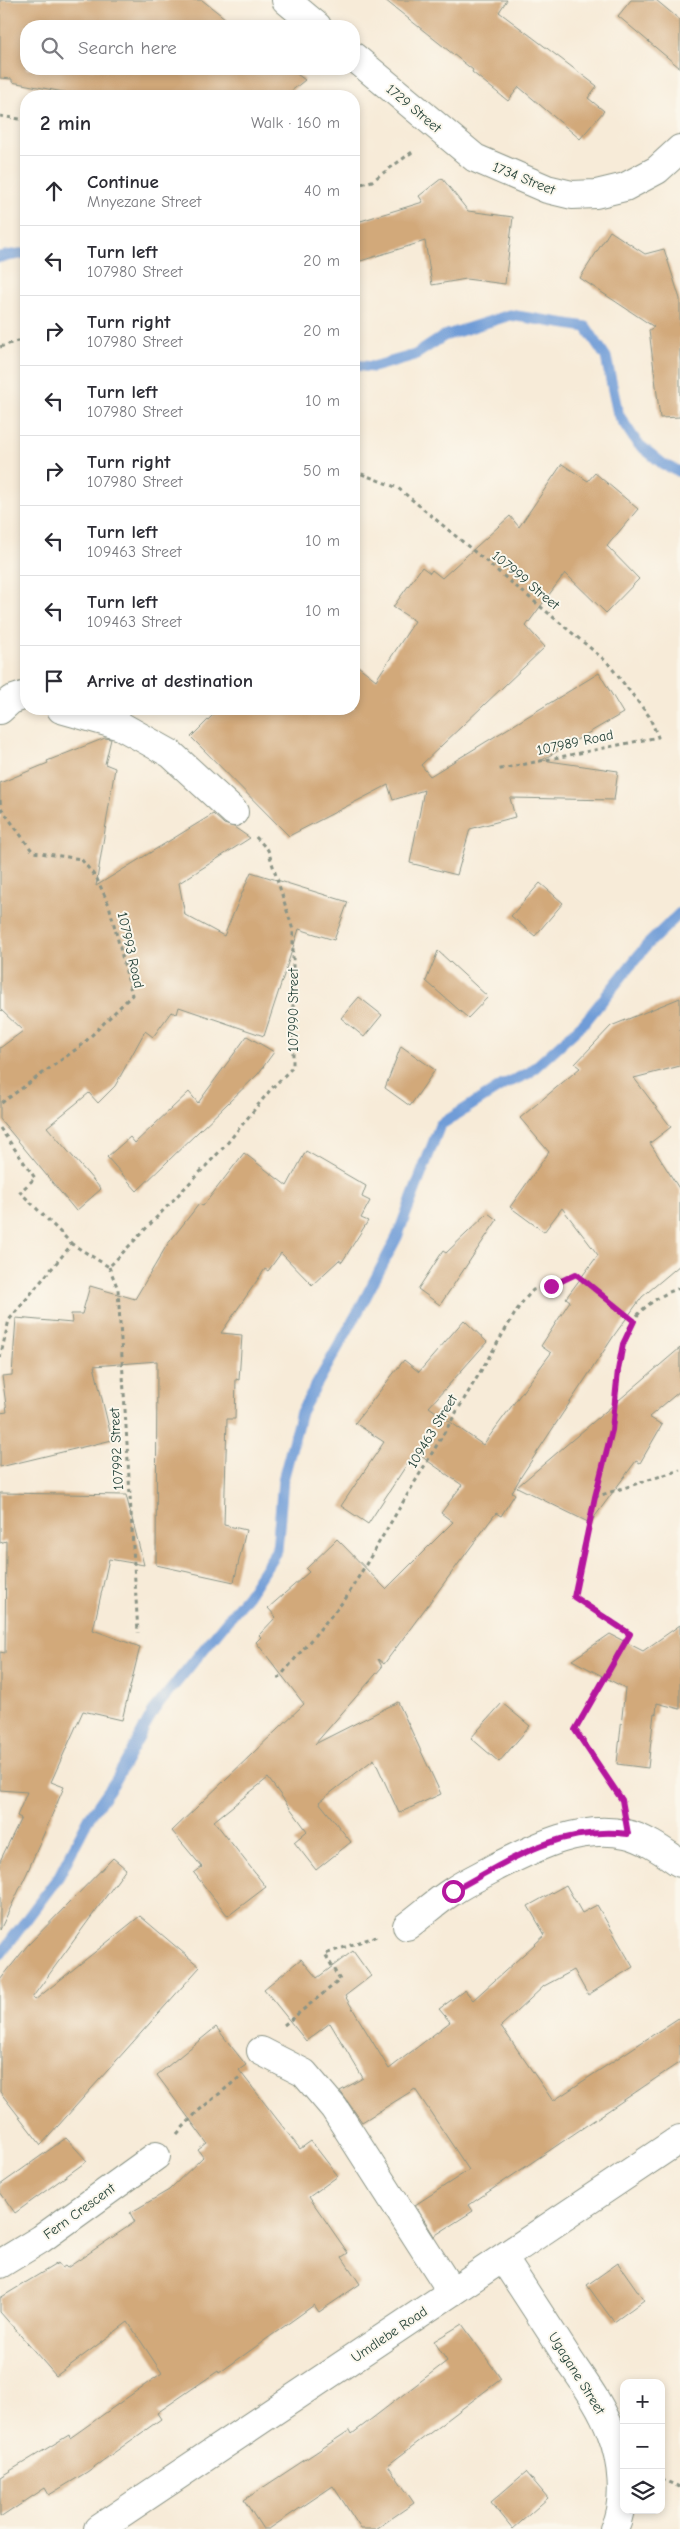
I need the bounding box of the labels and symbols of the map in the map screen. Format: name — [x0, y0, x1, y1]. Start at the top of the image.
street label: 1729 Street — [383, 80, 445, 137]
street label: 1734 Street — [490, 158, 558, 199]
street label: 107999 Street — [489, 547, 564, 614]
street label: 107989 Road — [535, 726, 615, 759]
street label: 107993 Road — [114, 910, 148, 990]
street label: 107990 Street — [285, 967, 302, 1052]
route end — [540, 1275, 563, 1298]
street label: 109463 Street — [404, 1391, 462, 1471]
street label: 107992 Street — [106, 1406, 127, 1491]
route start — [442, 1880, 465, 1903]
street label: Fern Crescent — [40, 2179, 119, 2243]
street label: Umdlebe Road — [348, 2303, 431, 2366]
street label: Ugagane Street — [545, 2329, 609, 2418]

